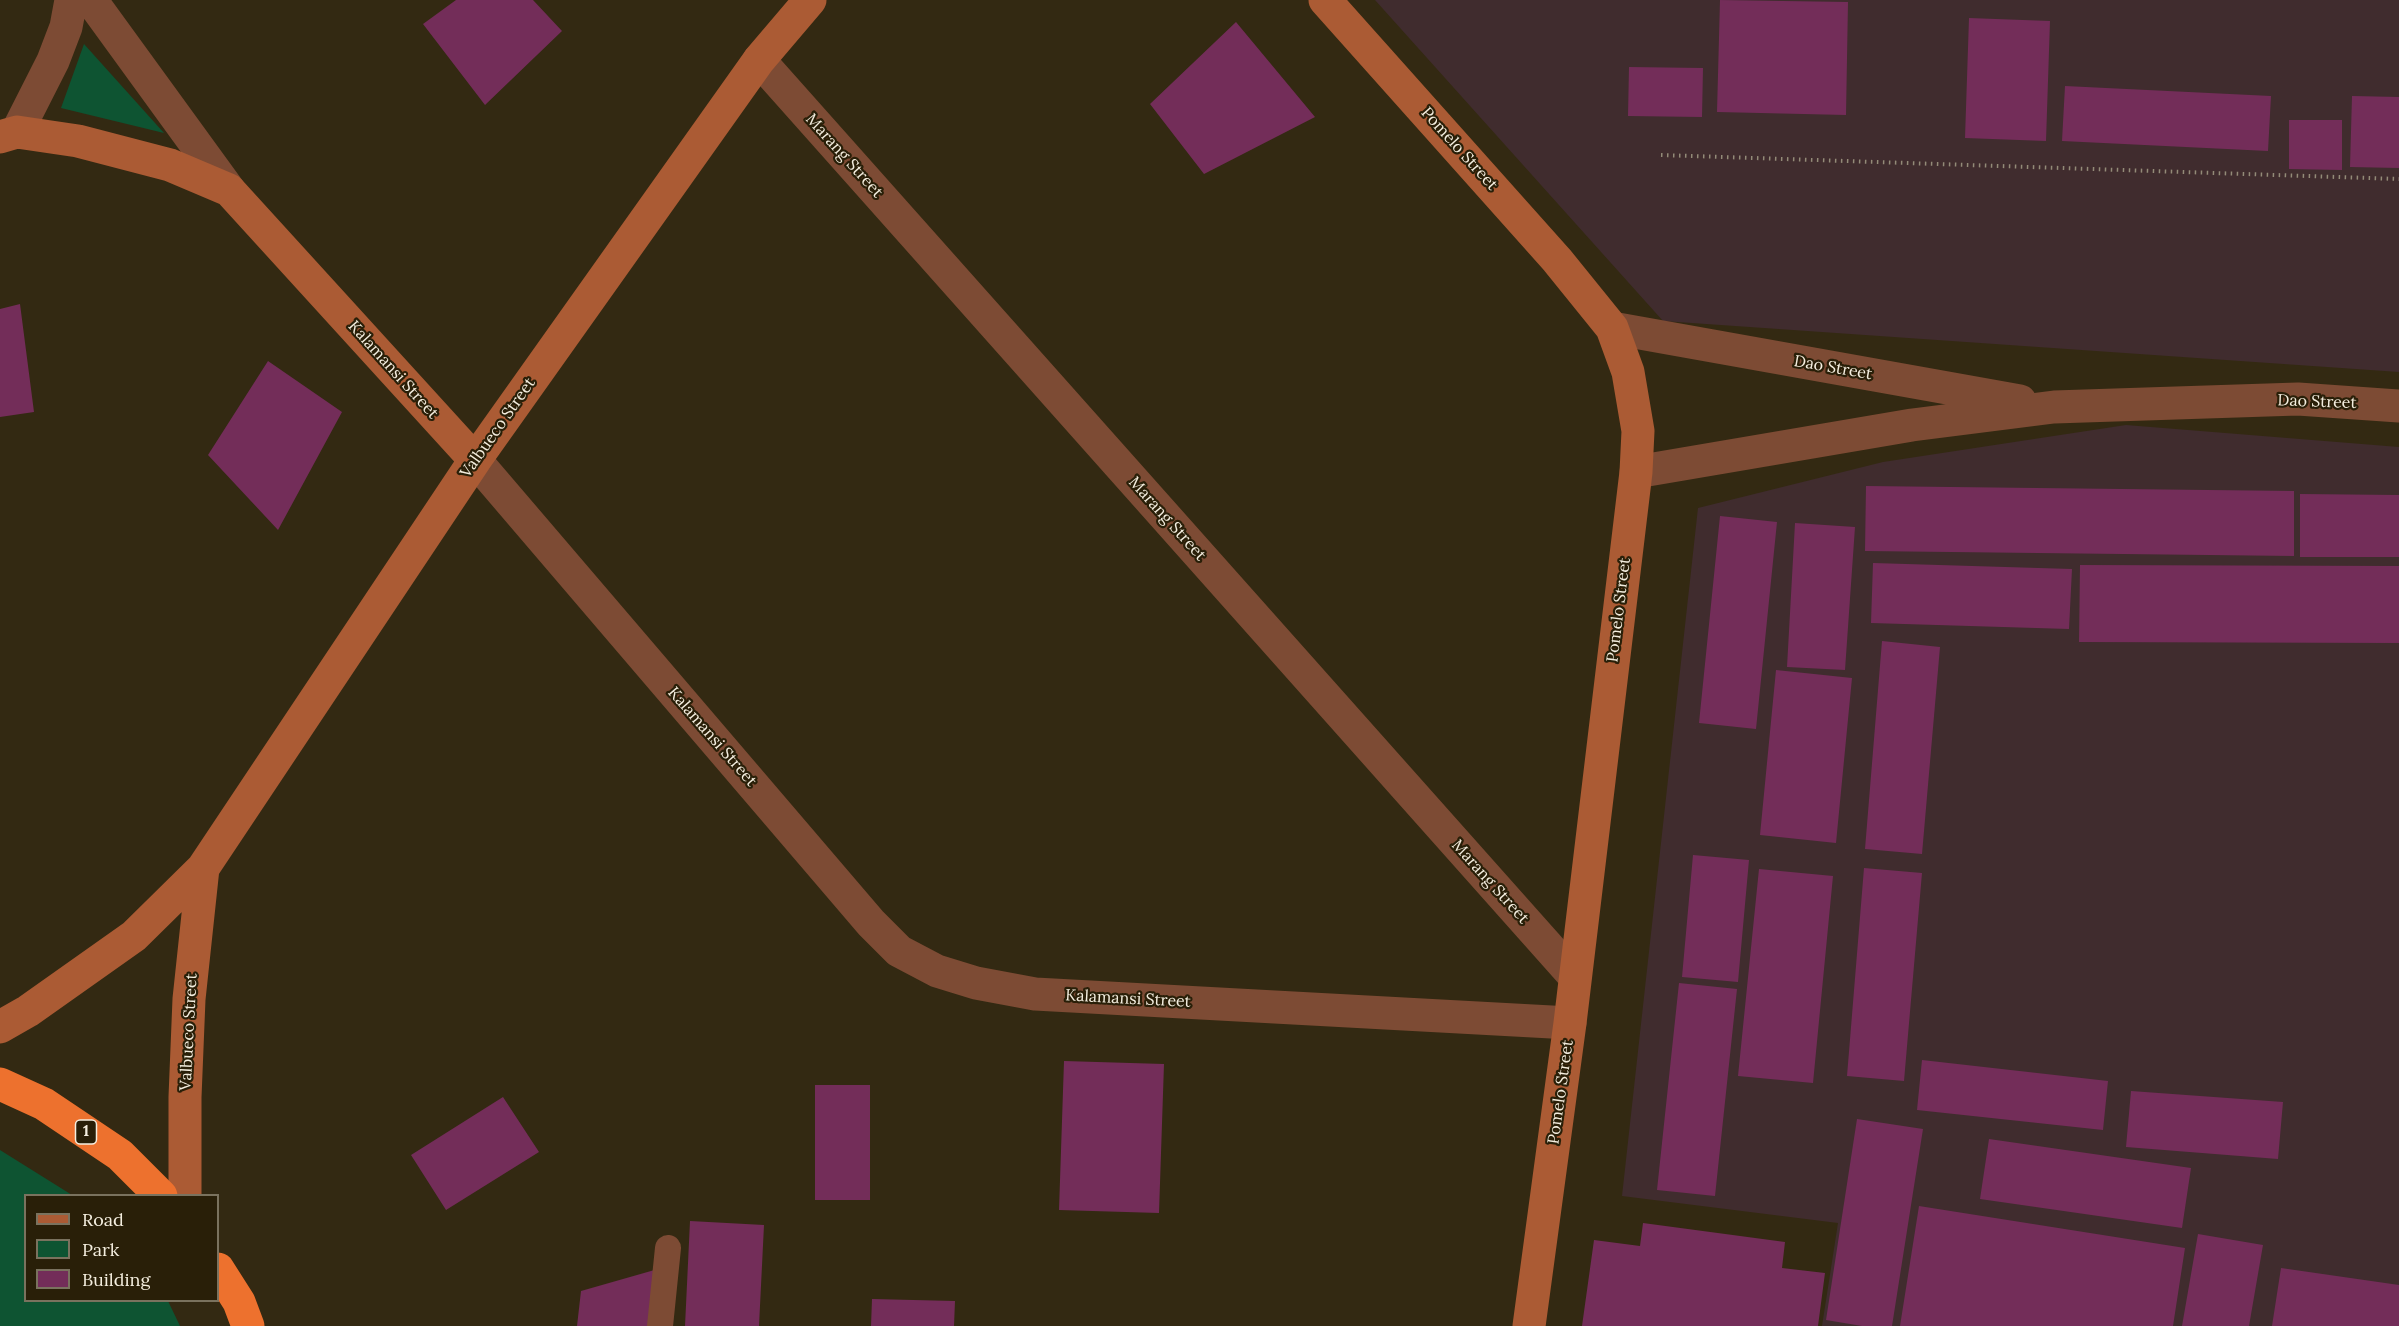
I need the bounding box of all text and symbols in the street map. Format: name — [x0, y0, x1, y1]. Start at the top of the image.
street label: Pomelo Street — [1417, 104, 1501, 194]
street label: Marang Street — [801, 110, 887, 202]
street label: Kalamansi Street — [344, 317, 442, 423]
street label: Dao Street — [1792, 352, 1874, 384]
street label: Valbueco Street — [456, 374, 540, 482]
street label: Dao Street — [2277, 391, 2357, 413]
street label: Marang Street — [1124, 473, 1210, 565]
street label: Pomelo Street — [1603, 557, 1635, 663]
street label: Kalamansi Street — [664, 683, 760, 791]
street label: Marang Street — [1447, 836, 1533, 928]
street label: Valbueco Street — [176, 973, 202, 1091]
street label: Kalamansi Street — [1065, 986, 1191, 1012]
street label: Pomelo Street — [1544, 1039, 1578, 1145]
road number: 1 — [76, 1120, 97, 1144]
legend — [24, 1194, 219, 1302]
text: Road — [82, 1208, 124, 1231]
text: Park — [82, 1238, 119, 1261]
text: Building — [82, 1268, 150, 1291]

